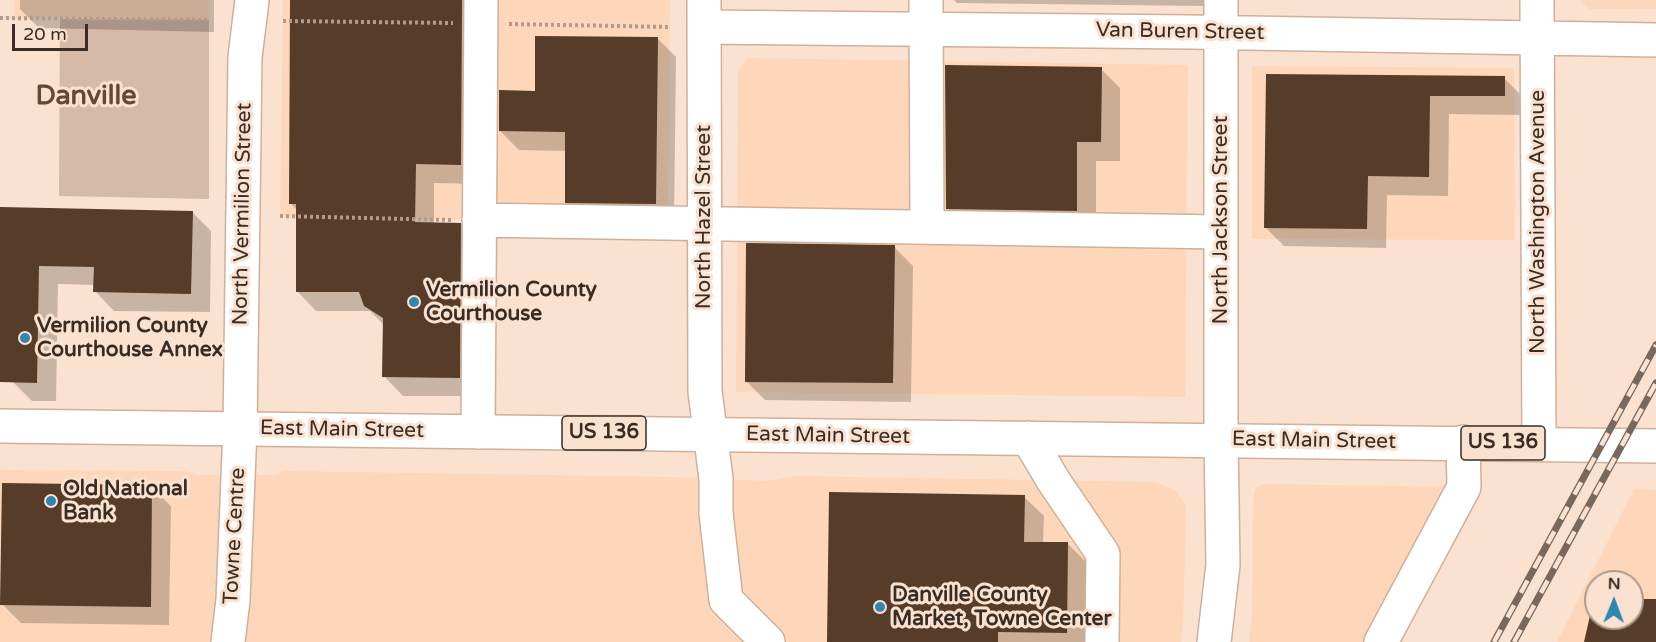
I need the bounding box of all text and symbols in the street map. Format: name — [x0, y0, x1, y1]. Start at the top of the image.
scale bar — [15, 12, 92, 50]
street label: Van Buren Street — [1096, 18, 1264, 46]
text: 20 m — [23, 23, 67, 45]
district label: Danville — [35, 81, 137, 113]
street label: North Washington Avenue — [1525, 90, 1551, 354]
street label: North Vermilion Street — [228, 102, 258, 326]
street label: North Jackson Street — [1208, 116, 1234, 324]
street label: North Hazel Street — [691, 125, 717, 309]
place label: Vermilion County Courthouse — [426, 277, 597, 327]
marker: Vermilion County Courthouse — [407, 295, 421, 309]
place label: Vermilion County Courthouse Annex — [37, 313, 223, 363]
marker: Vermilion County Courthouse Annex — [18, 331, 32, 345]
street label: East Main Street — [260, 416, 424, 444]
road number: US 136 — [562, 416, 646, 450]
street label: East Main Street — [746, 422, 910, 450]
road number: US 136 — [1461, 426, 1545, 460]
street label: East Main Street — [1232, 427, 1396, 455]
street label: Towne Centre — [219, 467, 251, 605]
place label: Old National Bank — [63, 476, 188, 526]
marker: Old National Bank — [44, 494, 58, 508]
north arrow — [1584, 570, 1644, 630]
text: N — [1608, 574, 1621, 594]
place label: Danville County Market, Towne Center — [892, 582, 1112, 632]
marker: Danville County Market, Towne Center — [873, 600, 887, 614]

